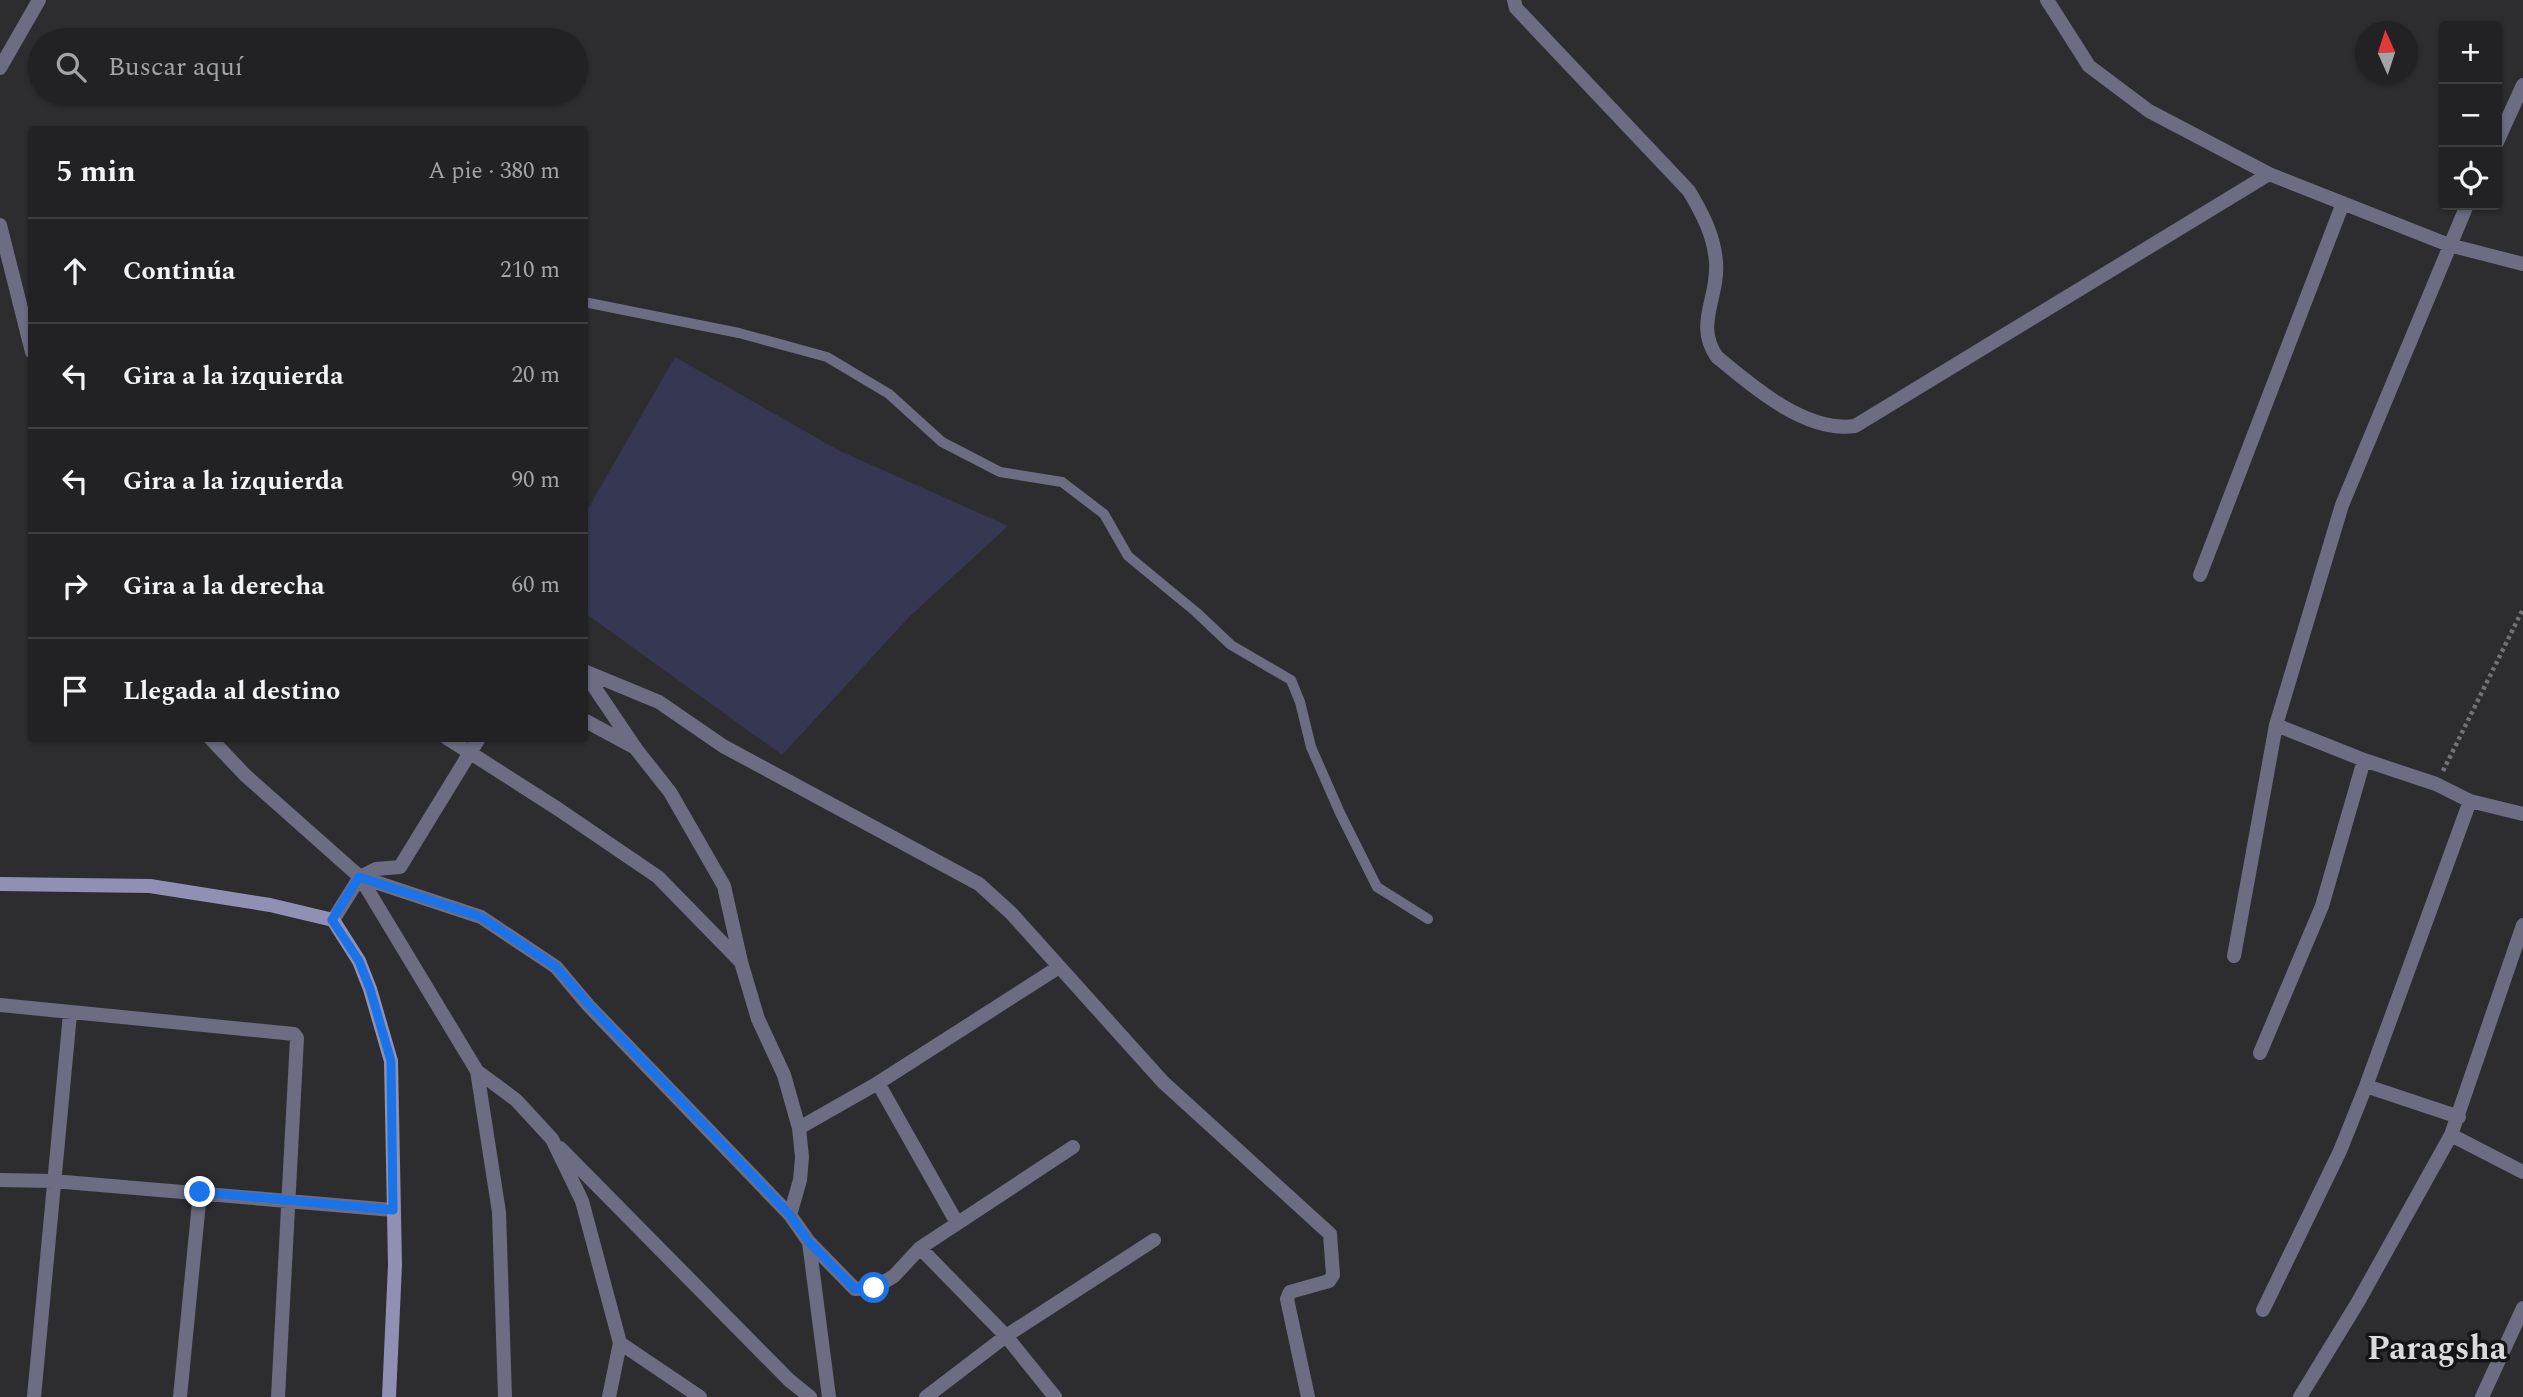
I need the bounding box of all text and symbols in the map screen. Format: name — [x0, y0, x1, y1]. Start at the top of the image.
north arrow — [2355, 21, 2418, 84]
map controls — [2439, 21, 2502, 210]
button: + — [2439, 21, 2502, 84]
search box — [28, 28, 588, 105]
text: Buscar aquí — [108, 47, 243, 87]
icon: search — [52, 48, 90, 86]
button: − — [2439, 84, 2502, 147]
button: locate — [2439, 147, 2502, 210]
text: 5 min — [56, 149, 136, 195]
text: A pie · 380 m — [428, 154, 560, 189]
text: Continúa — [123, 251, 235, 291]
icon: ahead — [56, 252, 94, 290]
text: 210 m — [500, 253, 560, 288]
text: Gira a la izquierda — [123, 356, 344, 396]
icon: left — [56, 357, 94, 395]
text: 20 m — [511, 358, 560, 393]
text: Gira a la izquierda — [123, 461, 344, 501]
icon: left — [56, 462, 94, 500]
text: 90 m — [511, 463, 560, 498]
text: Gira a la derecha — [123, 566, 325, 606]
icon: right — [56, 567, 94, 605]
text: 60 m — [511, 568, 560, 603]
text: Llegada al destino — [123, 671, 340, 711]
icon: arrive — [56, 672, 94, 710]
route end — [184, 1176, 215, 1207]
route start — [858, 1272, 889, 1303]
district label: Paragsha — [2367, 1324, 2507, 1374]

